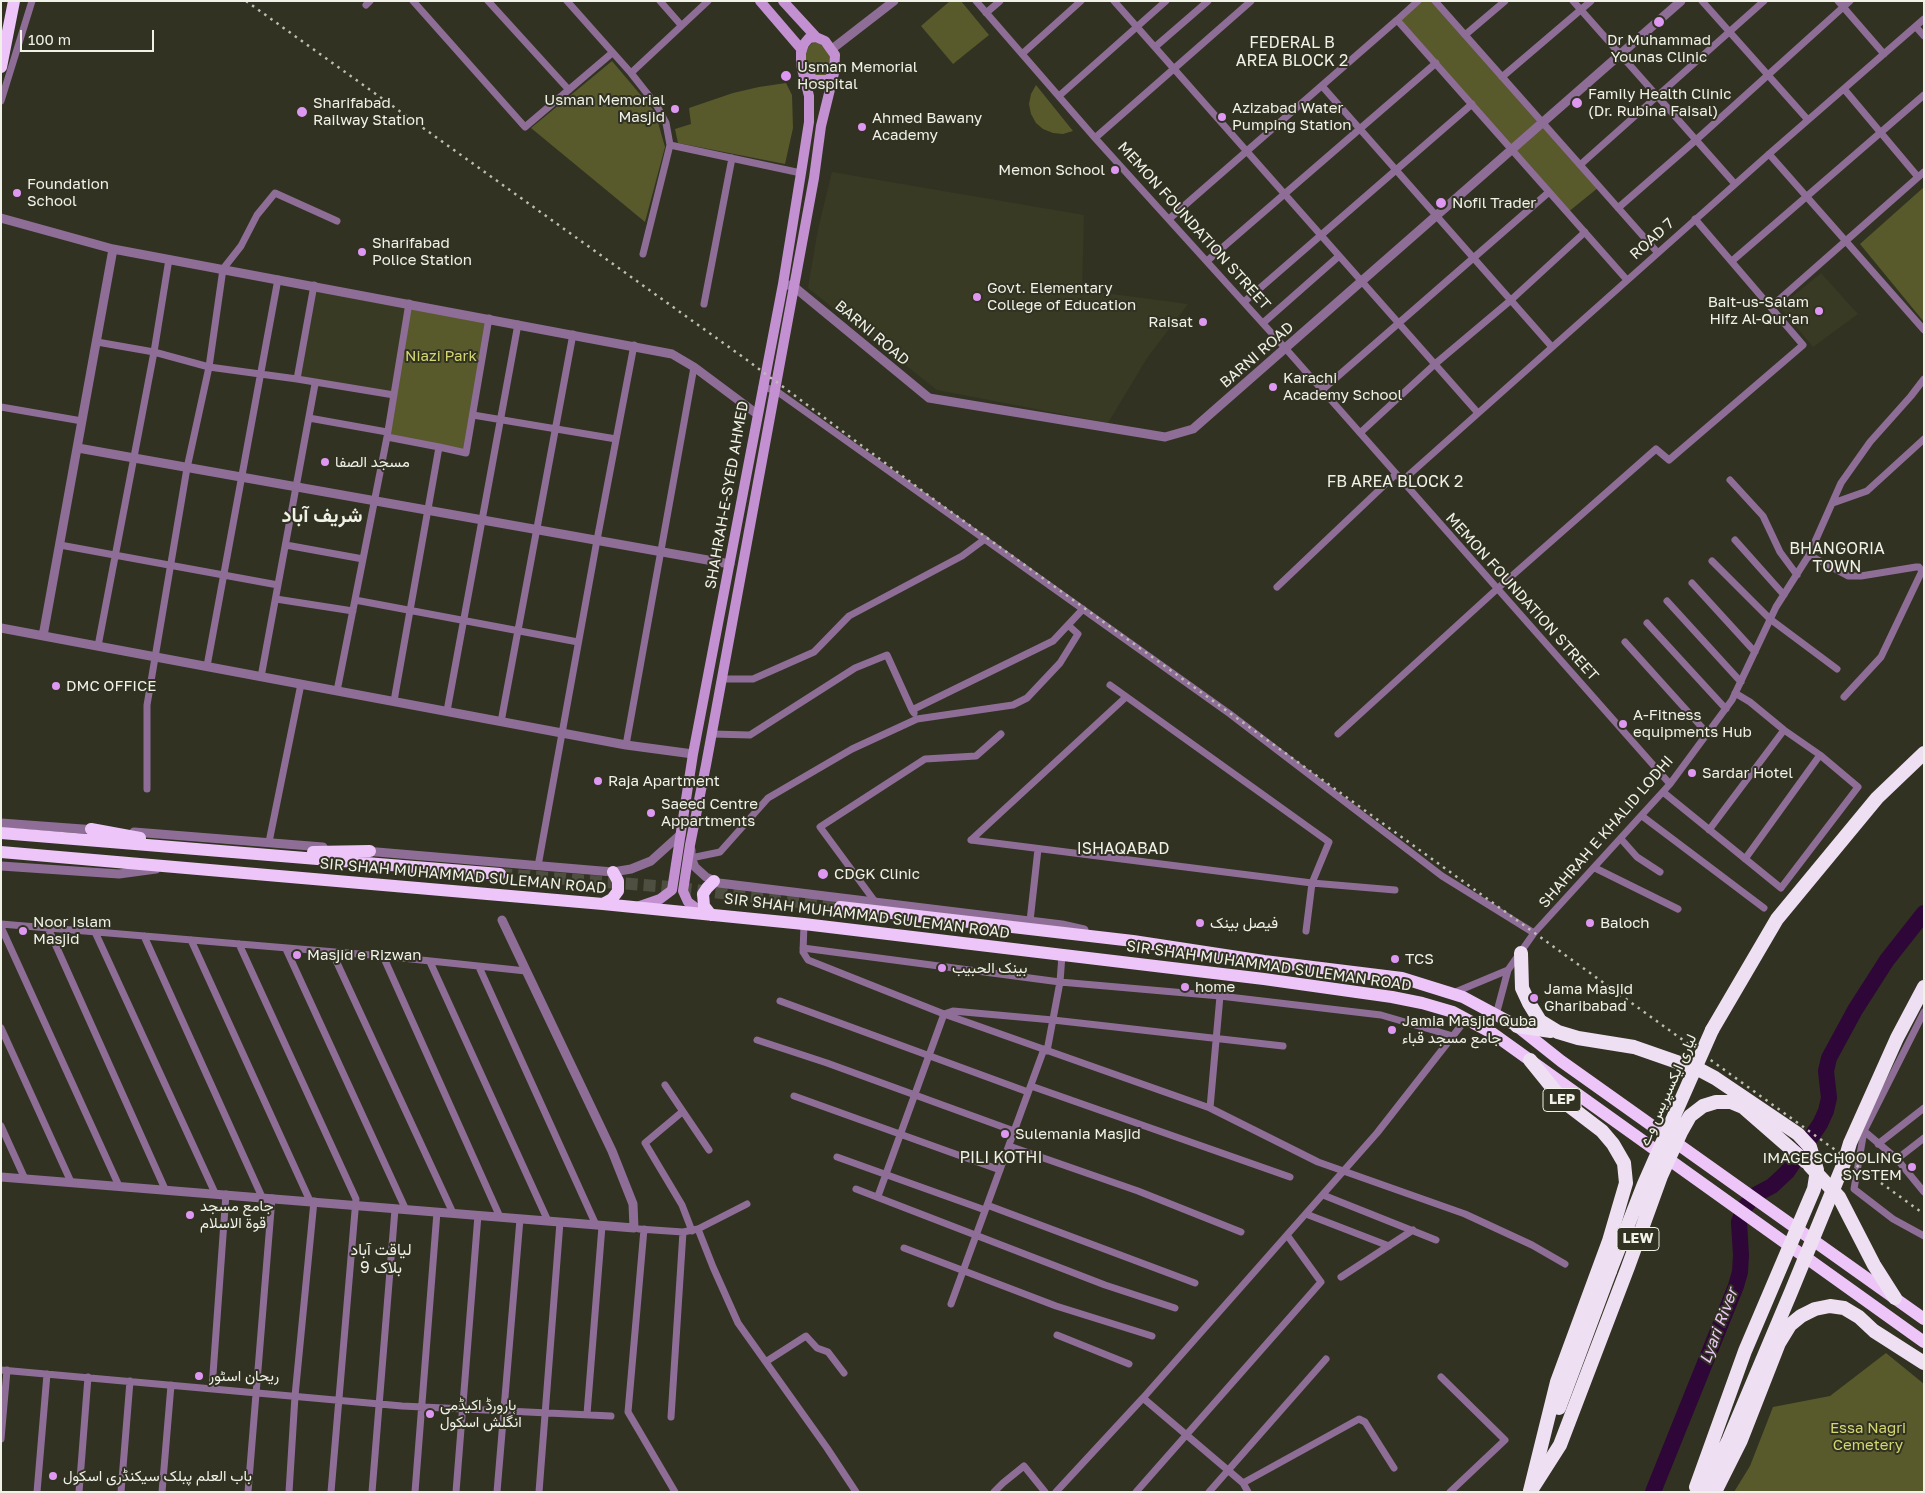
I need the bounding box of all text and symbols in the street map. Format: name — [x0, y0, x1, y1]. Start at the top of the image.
marker: Dr Muhammad Younas Clinic — [1652, 15, 1666, 29]
scale bar — [22, 20, 156, 52]
text: 100 m — [28, 30, 71, 48]
place label: Dr Muhammad Younas Clinic — [1607, 31, 1711, 66]
district label: FEDERAL B AREA BLOCK 2 — [1228, 33, 1356, 71]
place label: Usman Memorial Hospital — [797, 58, 918, 93]
marker: Usman Memorial Hospital — [779, 69, 793, 83]
place label: Family Health Clinic (Dr. Rubina Faisal) — [1588, 85, 1732, 120]
place label: Usman Memorial Masjid — [544, 91, 665, 126]
place label: Sharifabad Railway Station — [313, 94, 424, 129]
marker: Family Health Clinic (Dr. Rubina Faisal) — [1570, 96, 1584, 110]
place label: Azizabad Water Pumping Station — [1232, 99, 1351, 134]
marker: Usman Memorial Masjid — [669, 103, 681, 115]
marker: Sharifabad Railway Station — [295, 105, 309, 119]
place label: Ahmed Bawany Academy — [872, 109, 982, 144]
marker: Azizabad Water Pumping Station — [1216, 111, 1228, 123]
marker: Ahmed Bawany Academy — [856, 121, 868, 133]
street label: MEMON FOUNDATION STREET — [1114, 138, 1274, 314]
place label: Memon School — [998, 161, 1105, 179]
marker: Memon School — [1109, 164, 1121, 176]
place label: Foundation School — [27, 175, 109, 210]
marker: Foundation School — [11, 187, 23, 199]
place label: Nofil Trader — [1452, 194, 1536, 212]
marker: Nofil Trader — [1434, 196, 1448, 210]
street label: ROAD 7 — [1626, 214, 1678, 264]
place label: Sharifabad Police Station — [372, 234, 472, 269]
marker: Sharifabad Police Station — [356, 246, 368, 258]
place label: Govt. Elementary College of Education — [987, 279, 1136, 314]
marker: Govt. Elementary College of Education — [971, 291, 983, 303]
place label: Bait-us-Salam Hifz Al-Qur'an — [1708, 293, 1809, 328]
street label: BARNI ROAD — [831, 297, 913, 369]
marker: Bait-us-Salam Hifz Al-Qur'an — [1813, 305, 1825, 317]
place label: Raisat — [1148, 313, 1193, 331]
marker: Raisat — [1197, 316, 1209, 328]
street label: BARNI ROAD — [1217, 318, 1297, 392]
park label: Niazi Park — [405, 347, 477, 365]
place label: Karachi Academy School — [1283, 369, 1402, 404]
marker: Karachi Academy School — [1267, 381, 1279, 393]
street label: SHAHRAH-E-SYED AHMED — [702, 399, 752, 591]
place label: مسجد الصفا — [335, 453, 410, 471]
marker: مسجد الصفا — [319, 456, 331, 468]
district label: FB AREA BLOCK 2 — [1317, 472, 1473, 492]
district label: شريف آباد — [282, 504, 362, 528]
street label: MEMON FOUNDATION STREET — [1442, 509, 1602, 685]
district label: BHANGORIA TOWN — [1784, 539, 1890, 577]
place label: DMC OFFICE — [66, 677, 156, 695]
marker: DMC OFFICE — [50, 680, 62, 692]
place label: A-Fitness equipments Hub — [1633, 706, 1752, 741]
marker: A-Fitness equipments Hub — [1617, 718, 1629, 730]
street label: SHAHRAH E KHALID LODHI — [1535, 752, 1677, 912]
place label: Sardar Hotel — [1702, 764, 1793, 782]
marker: Sardar Hotel — [1686, 767, 1698, 779]
place label: Raja Apartment — [608, 772, 720, 790]
marker: Raja Apartment — [592, 775, 604, 787]
place label: Saeed Centre Appartments — [661, 795, 758, 830]
marker: Saeed Centre Appartments — [645, 807, 657, 819]
district label: ISHAQABAD — [1071, 839, 1175, 859]
street label: SIR SHAH MUHAMMAD SULEMAN ROAD — [319, 854, 607, 898]
place label: CDGK Clinic — [834, 865, 920, 883]
marker: CDGK Clinic — [816, 867, 830, 881]
street label: SIR SHAH MUHAMMAD SULEMAN ROAD — [723, 890, 1011, 942]
place label: Noor Islam Masjid — [33, 913, 111, 948]
place label: فیصل بینک — [1210, 914, 1278, 932]
place label: Baloch — [1600, 914, 1650, 932]
marker: فیصل بینک — [1194, 917, 1206, 929]
marker: Baloch — [1584, 917, 1596, 929]
marker: Noor Islam Masjid — [17, 925, 29, 937]
street label: SIR SHAH MUHAMMAD SULEMAN ROAD — [1125, 937, 1413, 995]
place label: Masjid e Rizwan — [307, 946, 421, 964]
marker: Masjid e Rizwan — [291, 949, 303, 961]
place label: TCS — [1405, 950, 1434, 968]
marker: TCS — [1389, 953, 1401, 965]
place label: بينک الحبيب — [952, 959, 1027, 977]
marker: بينک الحبيب — [936, 962, 948, 974]
place label: home — [1195, 978, 1235, 996]
place label: Jama Masjid Gharibabad — [1544, 980, 1633, 1015]
marker: home — [1179, 981, 1191, 993]
marker: Jama Masjid Gharibabad — [1528, 992, 1540, 1004]
place label: Jamia Masjid Quba جامع مسجد قباء — [1402, 1012, 1537, 1047]
marker: Jamia Masjid Quba جامع مسجد قباء — [1386, 1024, 1398, 1036]
street label: لیاری ایکسپریس وے — [1635, 1031, 1701, 1149]
road number: LEP — [1543, 1088, 1581, 1112]
place label: Sulemania Masjid — [1015, 1125, 1141, 1143]
marker: Sulemania Masjid — [999, 1128, 1011, 1140]
district label: PILI KOTHI — [953, 1148, 1049, 1168]
place label: IMAGE SCHOOLING SYSTEM — [1763, 1149, 1902, 1184]
marker: IMAGE SCHOOLING SYSTEM — [1906, 1161, 1918, 1173]
place label: جامع مسجد قوۃ الاسلام — [200, 1197, 274, 1232]
marker: جامع مسجد قوۃ الاسلام — [184, 1209, 196, 1221]
road number: LEW — [1617, 1228, 1659, 1250]
district label: لیاقت آباد بلاک 9 — [350, 1240, 412, 1278]
water label: Lyari River — [1696, 1286, 1742, 1366]
place label: ریحان اسٹور — [209, 1367, 279, 1385]
marker: ریحان اسٹور — [193, 1370, 205, 1382]
place label: ہارورڈ اکیڈمی انگلش اسکول — [440, 1396, 522, 1431]
marker: ہارورڈ اکیڈمی انگلش اسکول — [424, 1408, 436, 1420]
park label: Essa Nagri Cemetery — [1830, 1419, 1906, 1454]
place label: باب العلم پبلک سیکنڈری اسکول — [63, 1467, 252, 1485]
marker: باب العلم پبلک سیکنڈری اسکول — [47, 1470, 59, 1482]

